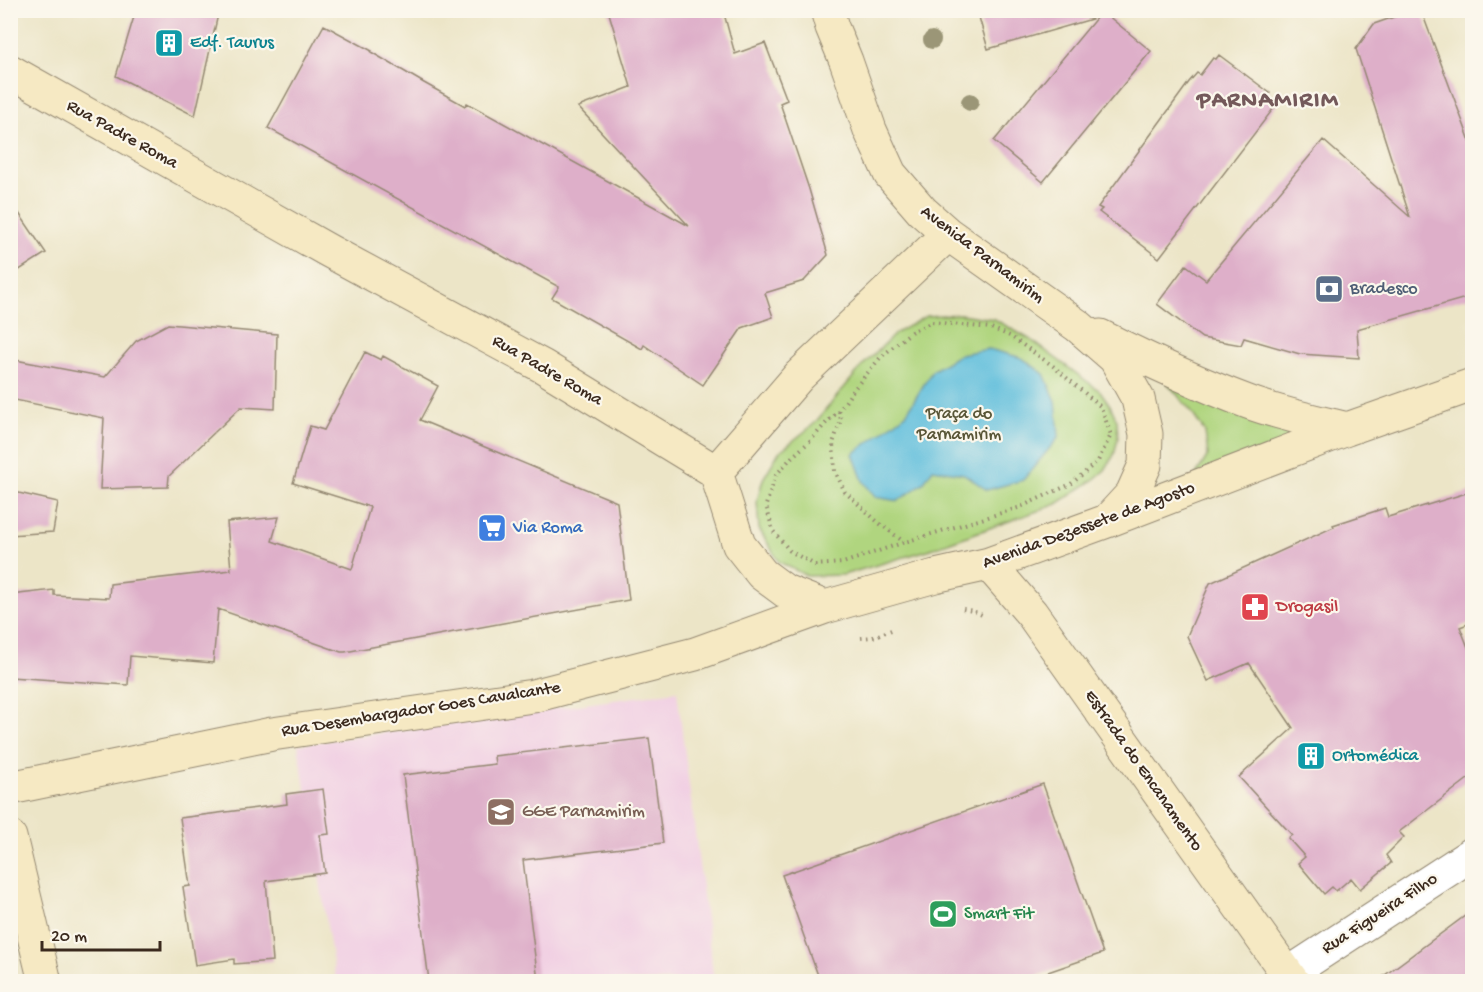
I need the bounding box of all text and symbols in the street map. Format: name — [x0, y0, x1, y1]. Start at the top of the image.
building icon: Edf. Taurus — [153, 27, 185, 59]
place label: Edf. Taurus — [190, 33, 275, 54]
district label: PARNAMIRIM — [1195, 87, 1339, 116]
street label: Rua Padre Roma — [63, 96, 182, 175]
street label: Avenida Parnamirim — [916, 202, 1048, 309]
bank icon: Bradesco — [1313, 273, 1345, 305]
place label: Bradesco — [1349, 279, 1418, 300]
street label: Rua Padre Roma — [488, 331, 607, 412]
park label: Praça do Parnamirim — [916, 404, 1002, 446]
street label: Avenida Dezessete de Agosto — [980, 478, 1198, 574]
supermarket icon: Via Roma — [476, 512, 508, 544]
place label: Via Roma — [512, 518, 584, 539]
pharmacy icon: Drogasil — [1239, 591, 1271, 623]
place label: Drogasil — [1275, 597, 1338, 618]
street label: Rua Desembargador Goes Cavalcante — [280, 677, 563, 742]
street label: Estrada do Encanamento — [1079, 686, 1207, 856]
building icon: Ortomédica — [1295, 740, 1327, 772]
place label: Ortomédica — [1332, 746, 1420, 767]
school or university icon: GGE Parnamirim — [485, 796, 517, 828]
place label: GGE Parnamirim — [522, 802, 645, 823]
street label: Rua Figueira Filho — [1318, 869, 1442, 959]
sports icon: Smart Fit — [927, 898, 959, 930]
place label: Smart Fit — [964, 904, 1035, 925]
scale bar — [42, 914, 160, 952]
text: 20 m — [51, 927, 87, 948]

